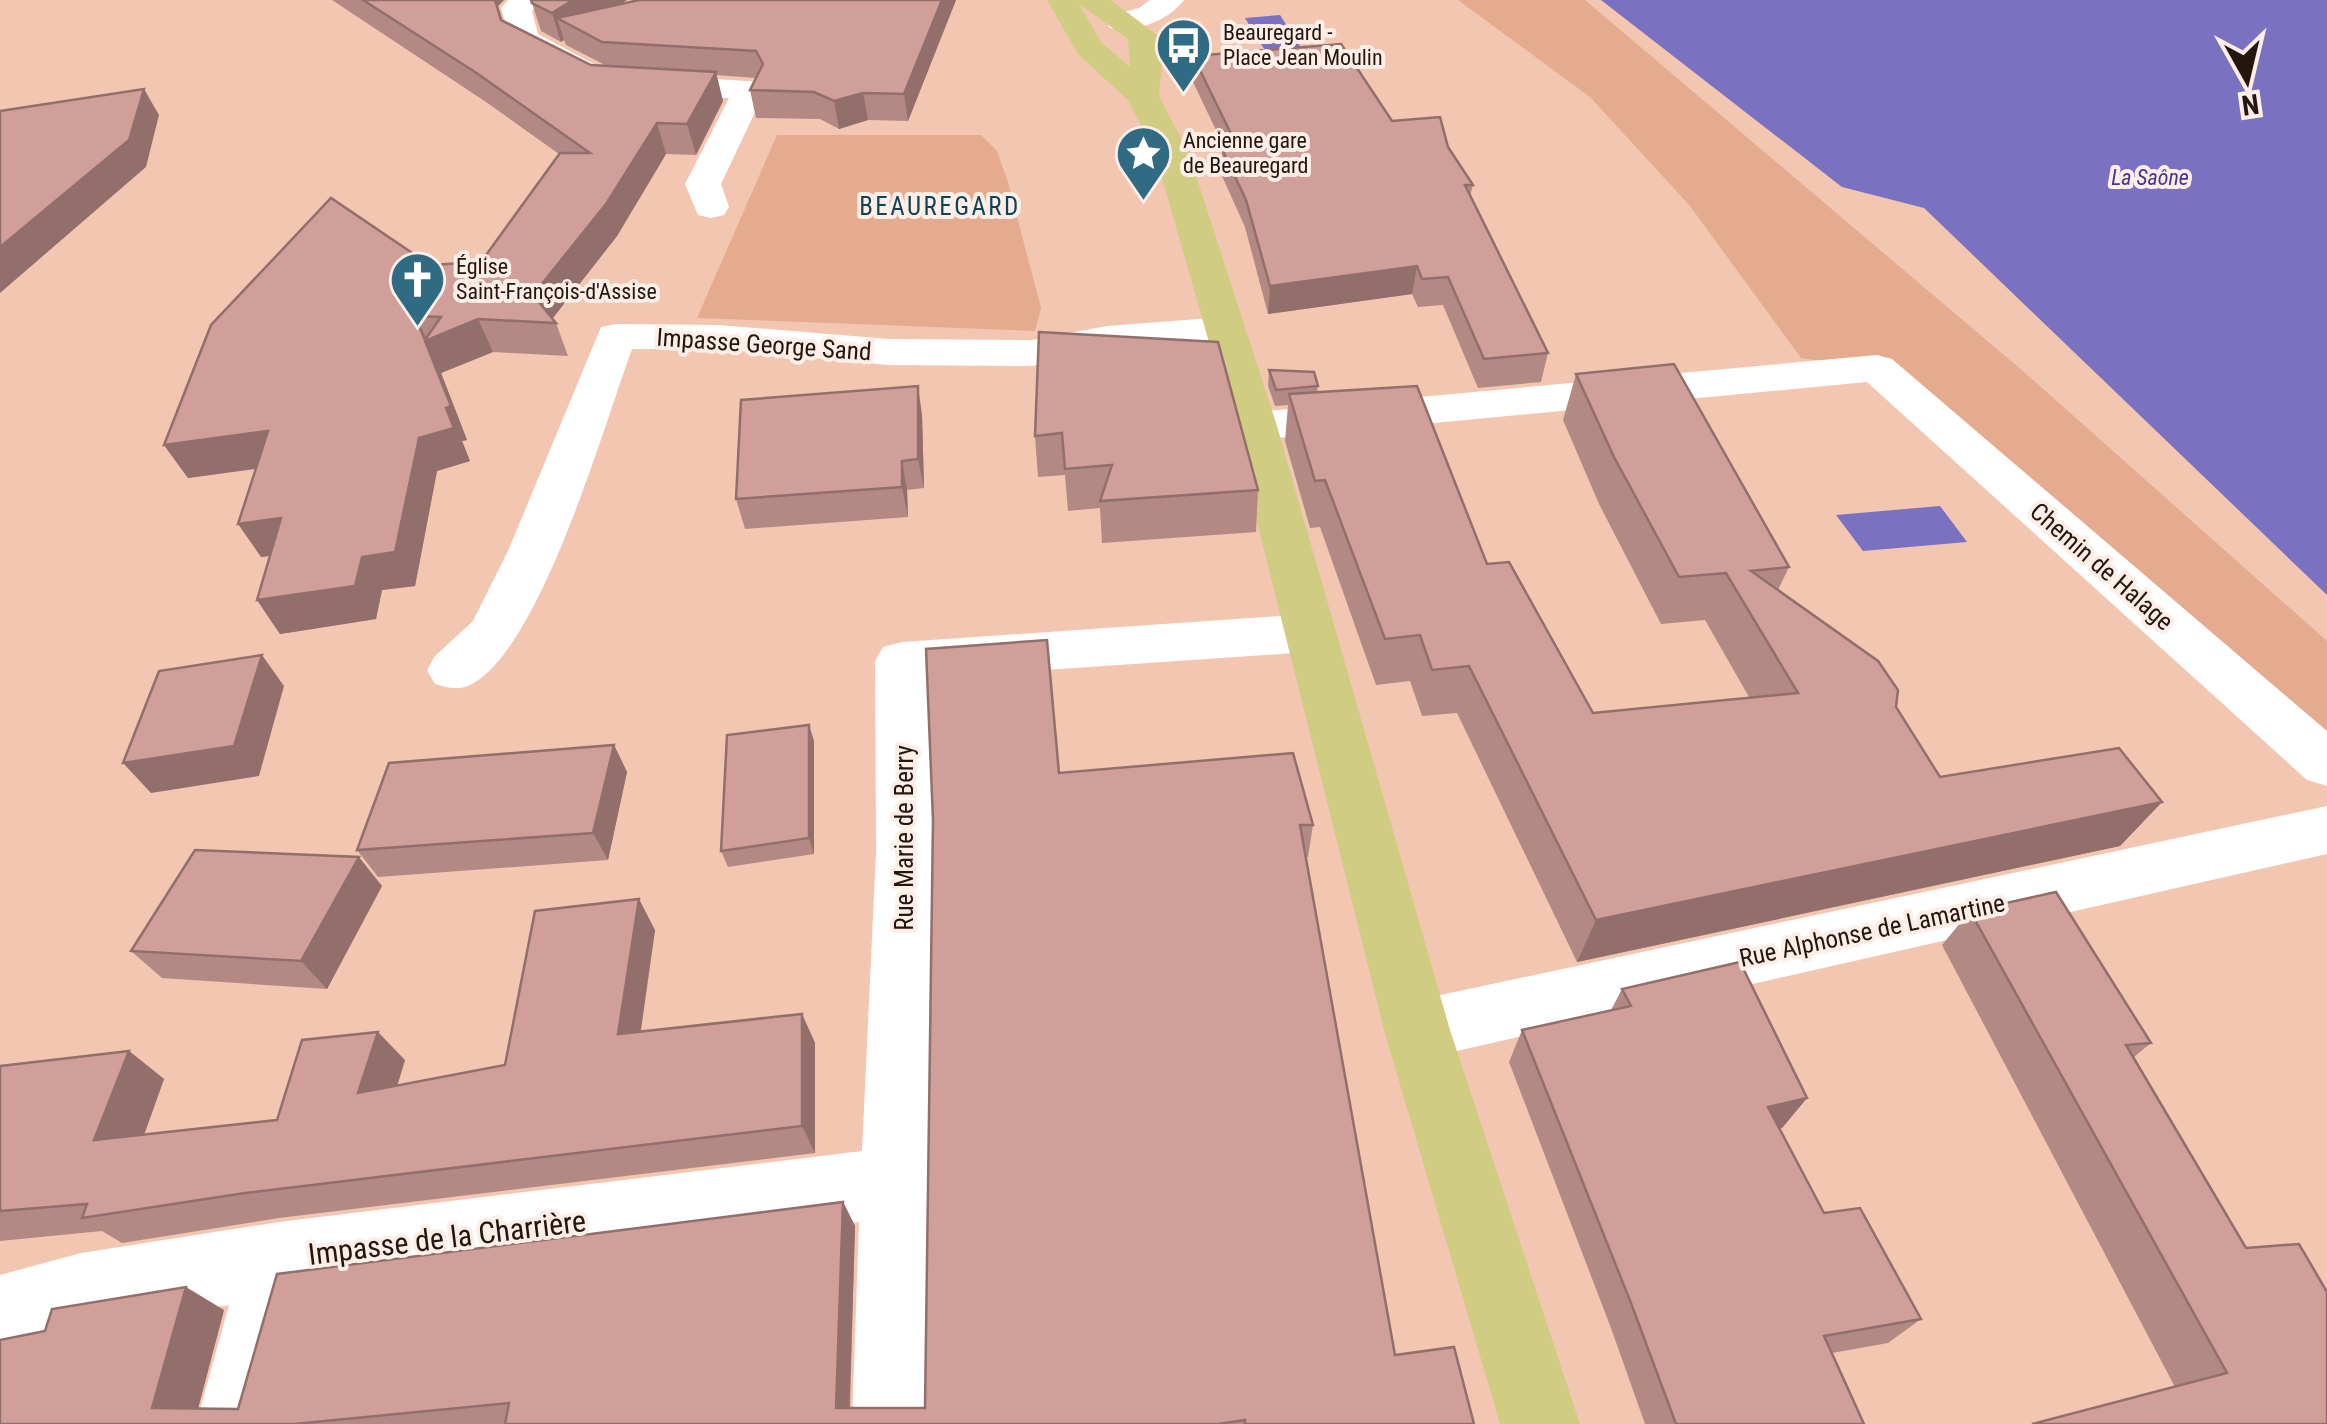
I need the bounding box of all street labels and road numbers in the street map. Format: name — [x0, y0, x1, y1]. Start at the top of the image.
street label: Impasse George Sand — [656, 323, 872, 366]
street label: Chemin de Halage — [2024, 497, 2179, 636]
street label: Rue Marie de Berry — [890, 745, 919, 931]
street label: Rue Alphonse de Lamartine — [1737, 888, 2007, 973]
street label: Impasse de la Charrière — [306, 1203, 588, 1272]

